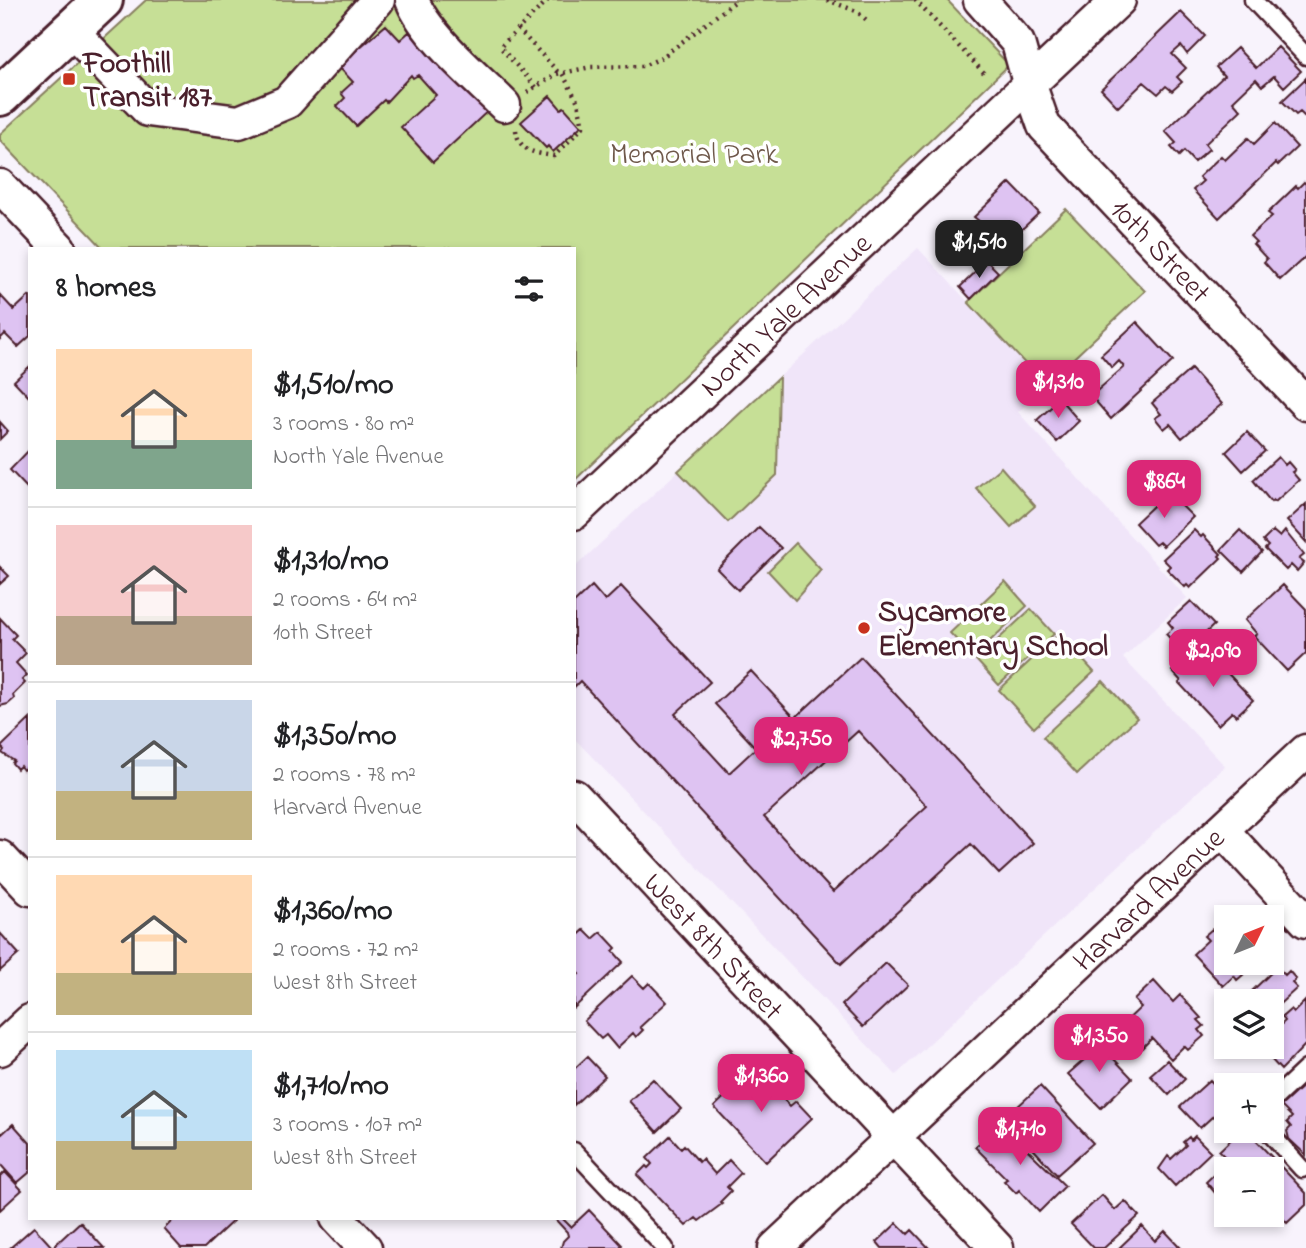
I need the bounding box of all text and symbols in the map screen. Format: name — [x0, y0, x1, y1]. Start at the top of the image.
place label: Foothill Transit 187 — [81, 43, 213, 121]
marker: Foothill Transit 187 — [61, 71, 77, 87]
park label: Memorial Park — [610, 134, 779, 178]
street label: 10th Street — [1098, 190, 1219, 315]
pin: $1,510 — [922, 220, 1036, 280]
street label: North Yale Avenue — [691, 224, 884, 409]
text: $1,510 — [951, 226, 1007, 259]
text: 8 homes — [56, 267, 157, 311]
icon: filters — [510, 270, 548, 308]
pin: $1,310 — [1001, 360, 1115, 420]
text: $1,510/mo — [273, 364, 394, 408]
text: $1,310 — [1032, 366, 1084, 399]
icon: home — [112, 377, 196, 461]
text: 3 rooms · 80 m² — [273, 408, 414, 441]
text: North Yale Avenue — [273, 441, 444, 474]
pin: $864 — [1123, 461, 1205, 520]
text: $864 — [1143, 466, 1185, 499]
text: $1,310/mo — [273, 540, 389, 584]
icon: home — [112, 553, 196, 637]
text: 2 rooms · 64 m² — [273, 584, 417, 617]
place label: Sycamore Elementary School — [878, 592, 1108, 670]
text: 10th Street — [273, 617, 373, 650]
marker: Sycamore Elementary School — [856, 620, 872, 636]
pin: $2,090 — [1156, 630, 1270, 689]
text: $2,090 — [1185, 635, 1241, 668]
text: $1,350/mo — [273, 715, 397, 759]
pin: $2,750 — [744, 718, 858, 777]
text: $2,750 — [770, 723, 832, 756]
icon: home — [112, 728, 196, 812]
text: 2 rooms · 78 m² — [273, 759, 416, 792]
text: Harvard Avenue — [273, 792, 422, 825]
street label: Harvard Avenue — [1064, 818, 1236, 983]
street label: West 8th Street — [631, 864, 792, 1032]
text: $1,360/mo — [273, 890, 393, 934]
icon: home — [112, 903, 196, 987]
north arrow — [1214, 905, 1284, 975]
map controls — [1214, 905, 1284, 1227]
text: 2 rooms · 72 m² — [273, 934, 419, 967]
text: West 8th Street — [273, 967, 417, 1000]
button: layers — [1214, 989, 1284, 1059]
pin: $1,350 — [1042, 1014, 1156, 1074]
text: $1,350 — [1070, 1020, 1128, 1053]
pin: $1,360 — [704, 1054, 818, 1114]
text: $1,360 — [734, 1060, 788, 1093]
text: $1,710/mo — [273, 1065, 389, 1109]
button: + — [1214, 1073, 1284, 1143]
icon: home — [112, 1078, 196, 1162]
pin: $1,710 — [963, 1108, 1077, 1167]
text: 3 rooms · 107 m² — [273, 1109, 422, 1142]
text: $1,710 — [994, 1113, 1046, 1146]
text: West 8th Street — [273, 1142, 417, 1175]
button: − — [1214, 1157, 1284, 1227]

